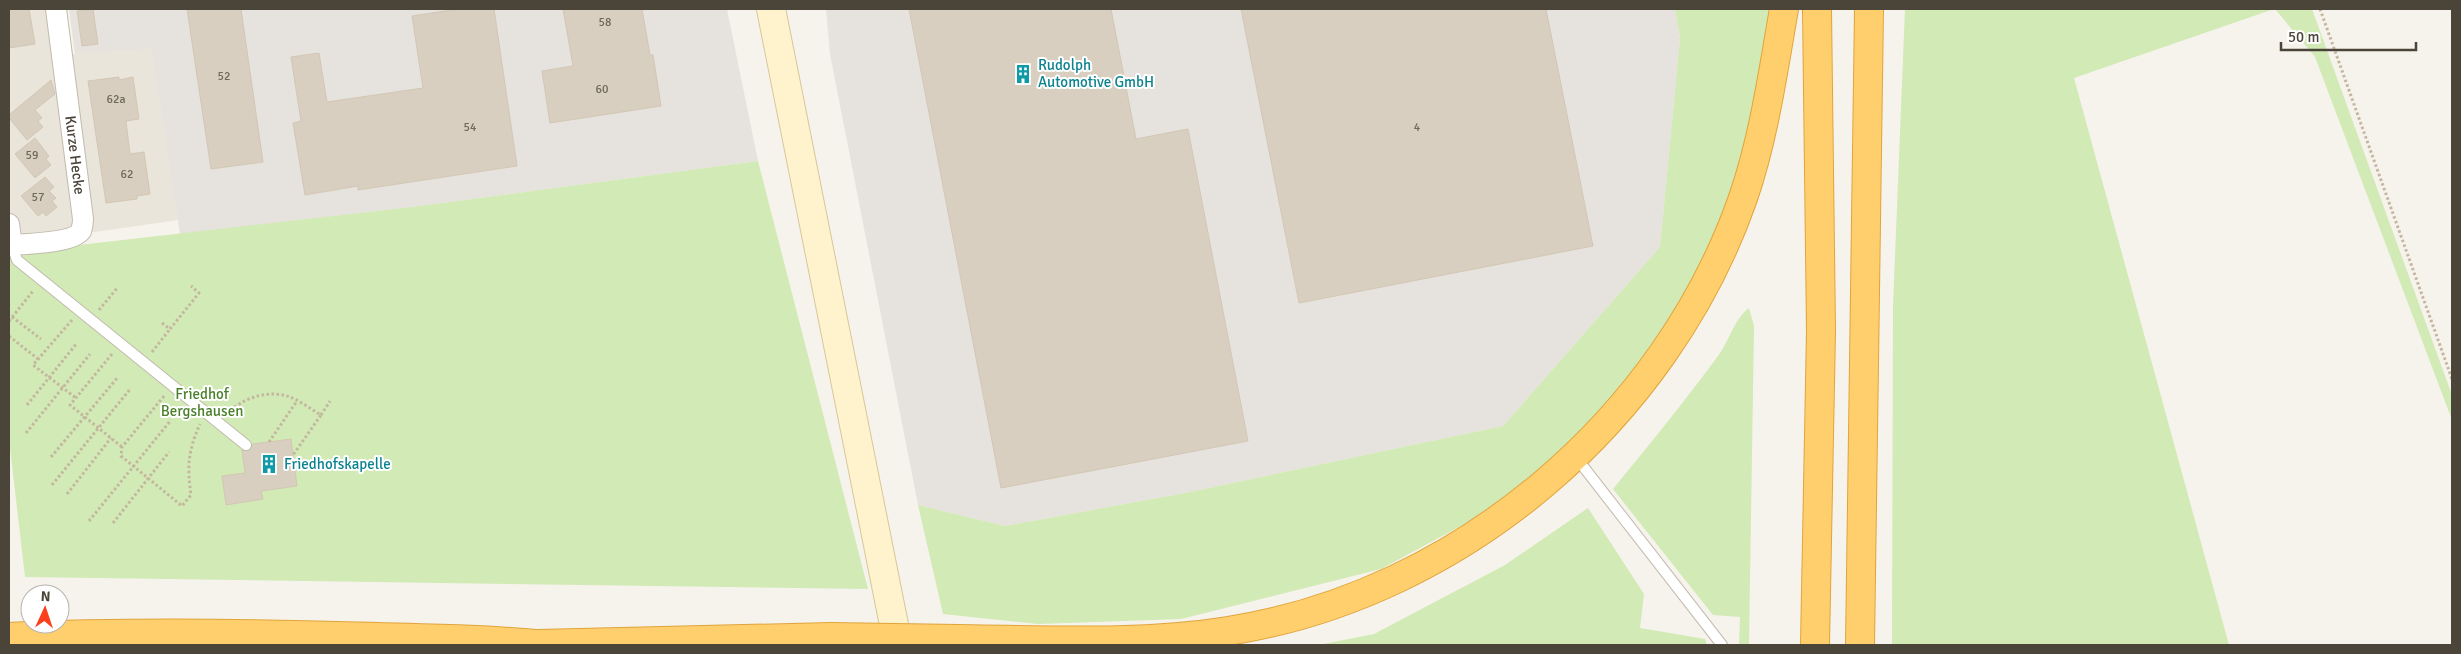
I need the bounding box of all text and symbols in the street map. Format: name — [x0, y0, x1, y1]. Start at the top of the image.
house number: 58 — [599, 15, 611, 30]
scale bar — [2281, 20, 2416, 52]
text: 50 m — [2288, 28, 2319, 46]
place label: Rudolph Automotive GmbH — [1038, 56, 1154, 91]
building icon: Rudolph Automotive GmbH — [1012, 63, 1034, 85]
house number: 52 — [218, 69, 230, 84]
house number: 60 — [596, 82, 608, 97]
house number: 62a — [106, 92, 126, 107]
street label: Kurze Hecke — [61, 115, 89, 195]
house number: 54 — [464, 120, 477, 135]
house number: 4 — [1414, 120, 1421, 135]
house number: 59 — [26, 148, 38, 163]
house number: 62 — [121, 167, 133, 182]
house number: 57 — [32, 190, 44, 205]
park label: Friedhof Bergshausen — [161, 385, 243, 420]
building icon: Friedhofskapelle — [258, 453, 280, 475]
place label: Friedhofskapelle — [284, 455, 391, 473]
north arrow — [20, 584, 70, 634]
text: N — [40, 588, 51, 605]

